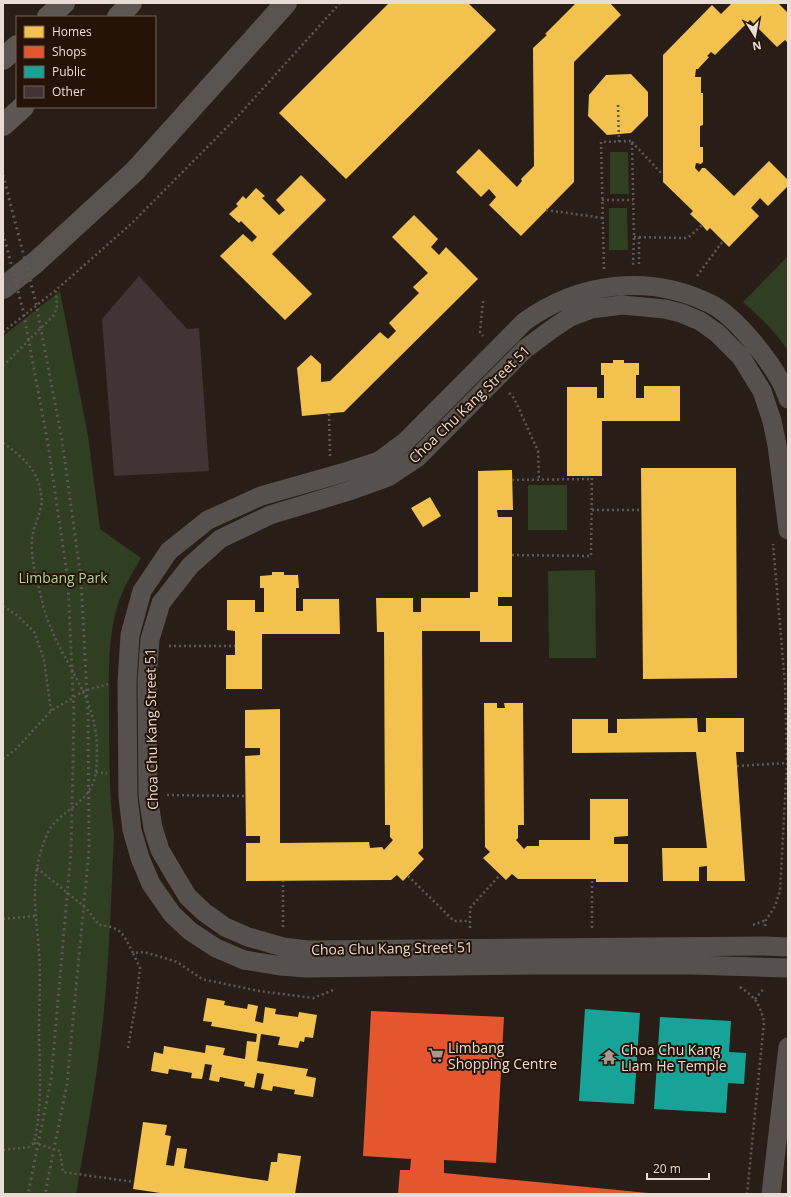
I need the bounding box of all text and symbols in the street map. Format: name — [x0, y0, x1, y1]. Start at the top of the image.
legend — [16, 16, 156, 108]
north arrow — [735, 16, 775, 56]
text: Homes — [52, 23, 92, 40]
text: N — [751, 38, 763, 55]
text: Shops — [52, 43, 87, 60]
text: Public — [52, 63, 86, 80]
text: Other — [52, 83, 85, 100]
street label: Choa Chu Kang Street 51 — [404, 341, 534, 467]
park label: Limbang Park — [18, 568, 108, 587]
street label: Choa Chu Kang Street 51 — [140, 648, 162, 810]
street label: Choa Chu Kang Street 51 — [311, 937, 473, 959]
place label: Limbang Shopping Centre — [448, 1038, 557, 1073]
place label: Choa Chu Kang Liam He Temple — [621, 1040, 727, 1075]
supermarket icon: Limbang Shopping Centre — [427, 1046, 445, 1064]
temple icon: Choa Chu Kang Liam He Temple — [600, 1048, 618, 1066]
scale bar — [647, 1155, 709, 1181]
text: 20 m — [653, 1160, 681, 1177]

